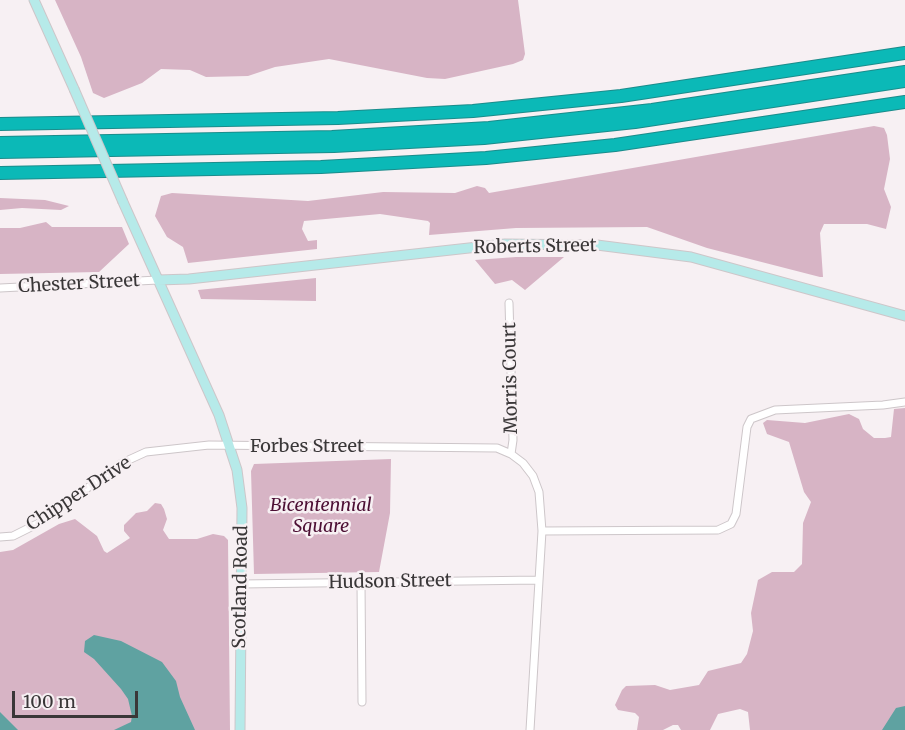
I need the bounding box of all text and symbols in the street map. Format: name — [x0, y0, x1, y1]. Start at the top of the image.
street label: Roberts Street — [473, 235, 597, 259]
street label: Chester Street — [18, 270, 140, 298]
street label: Morris Court — [499, 322, 523, 434]
street label: Forbes Street — [250, 436, 364, 458]
street label: Chipper Drive — [23, 452, 135, 536]
park label: Bicentennial Square — [270, 495, 372, 538]
street label: Scotland Road — [229, 525, 253, 649]
street label: Hudson Street — [328, 570, 452, 594]
scale bar — [15, 679, 141, 717]
text: 100 m — [23, 690, 76, 713]

